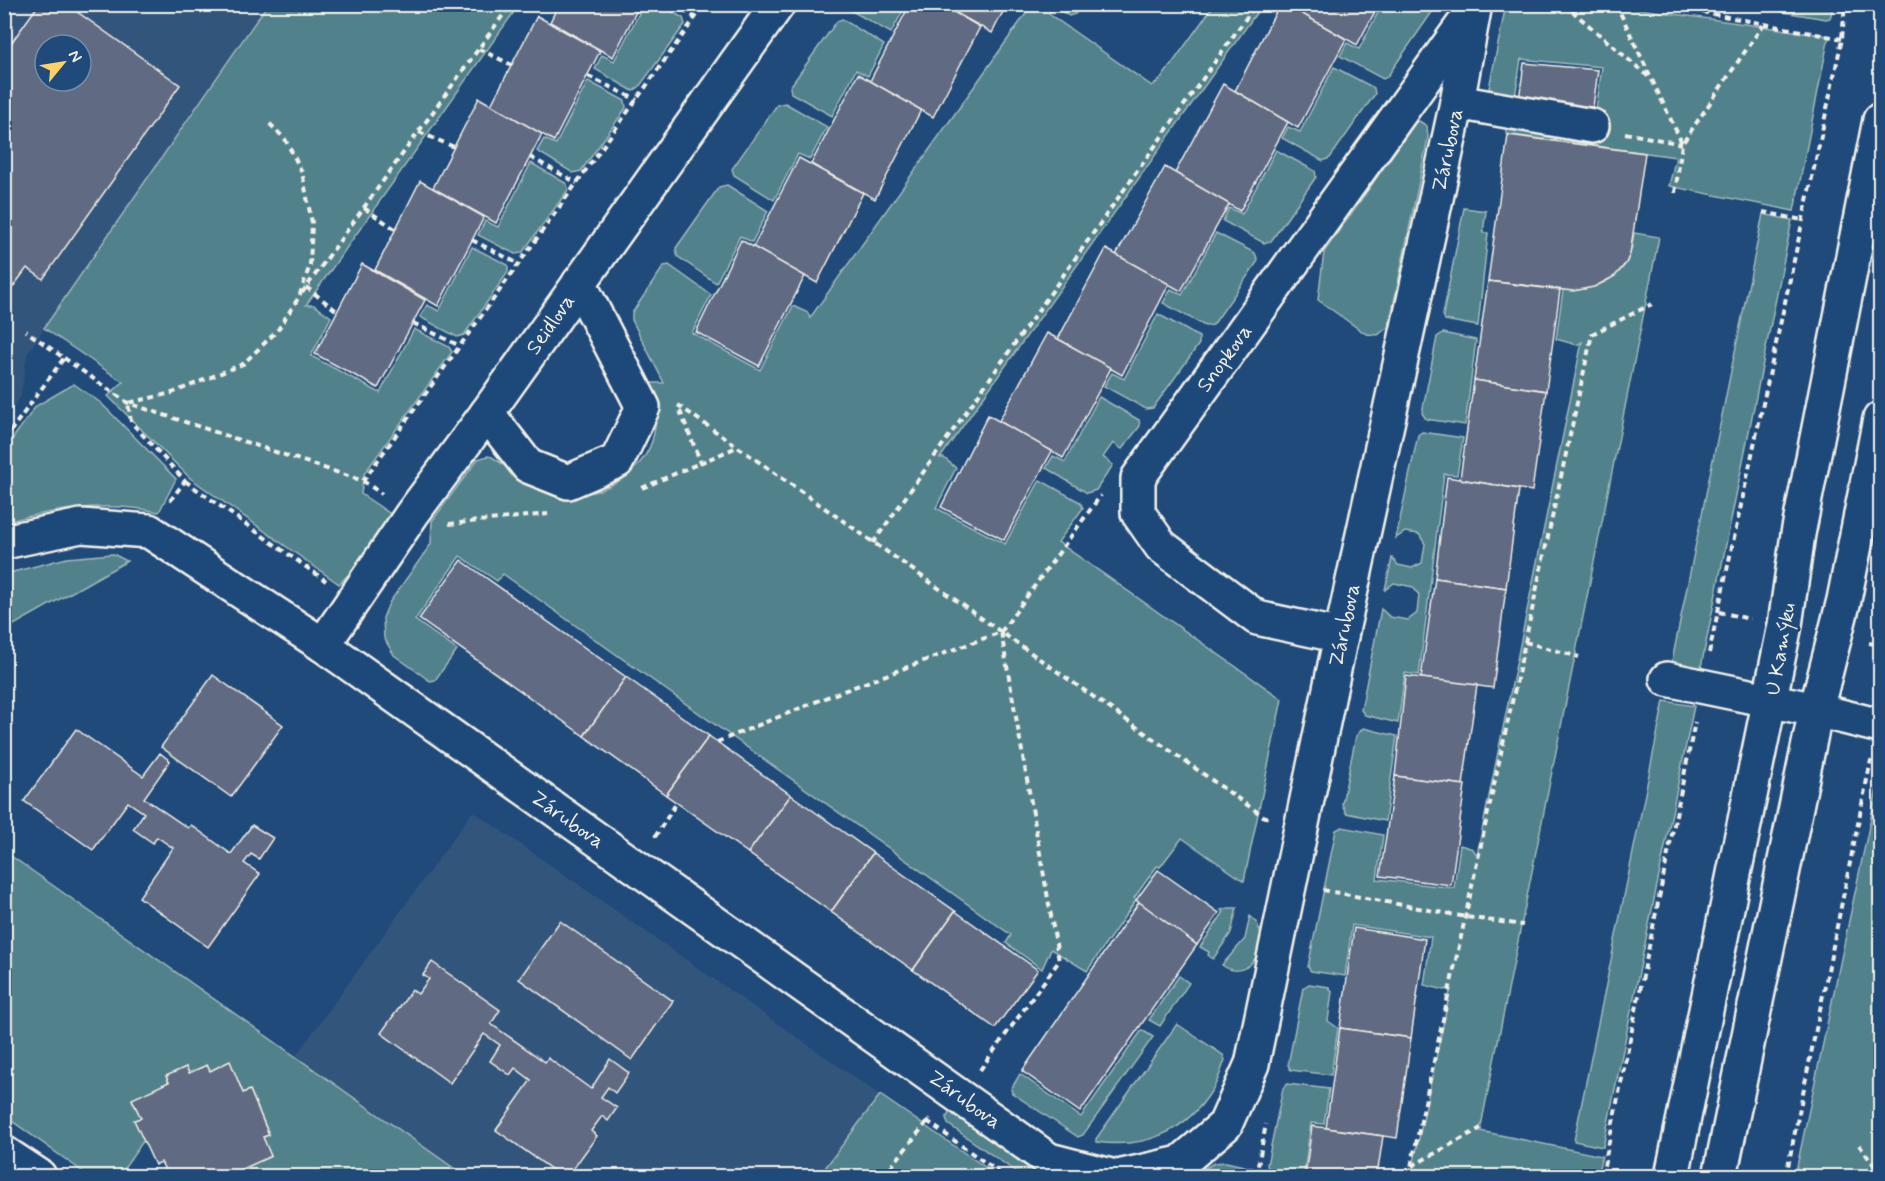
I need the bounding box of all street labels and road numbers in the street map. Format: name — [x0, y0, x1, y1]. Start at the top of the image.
street label: Zárubova — [1426, 106, 1470, 194]
street label: Seidlova — [520, 289, 582, 360]
street label: Snopkova — [1191, 319, 1259, 398]
street label: Zárubova — [1323, 581, 1367, 669]
street label: U Kamýku — [1759, 601, 1803, 698]
street label: Zárubova — [525, 784, 610, 855]
street label: Zárubova — [922, 1064, 1007, 1136]

